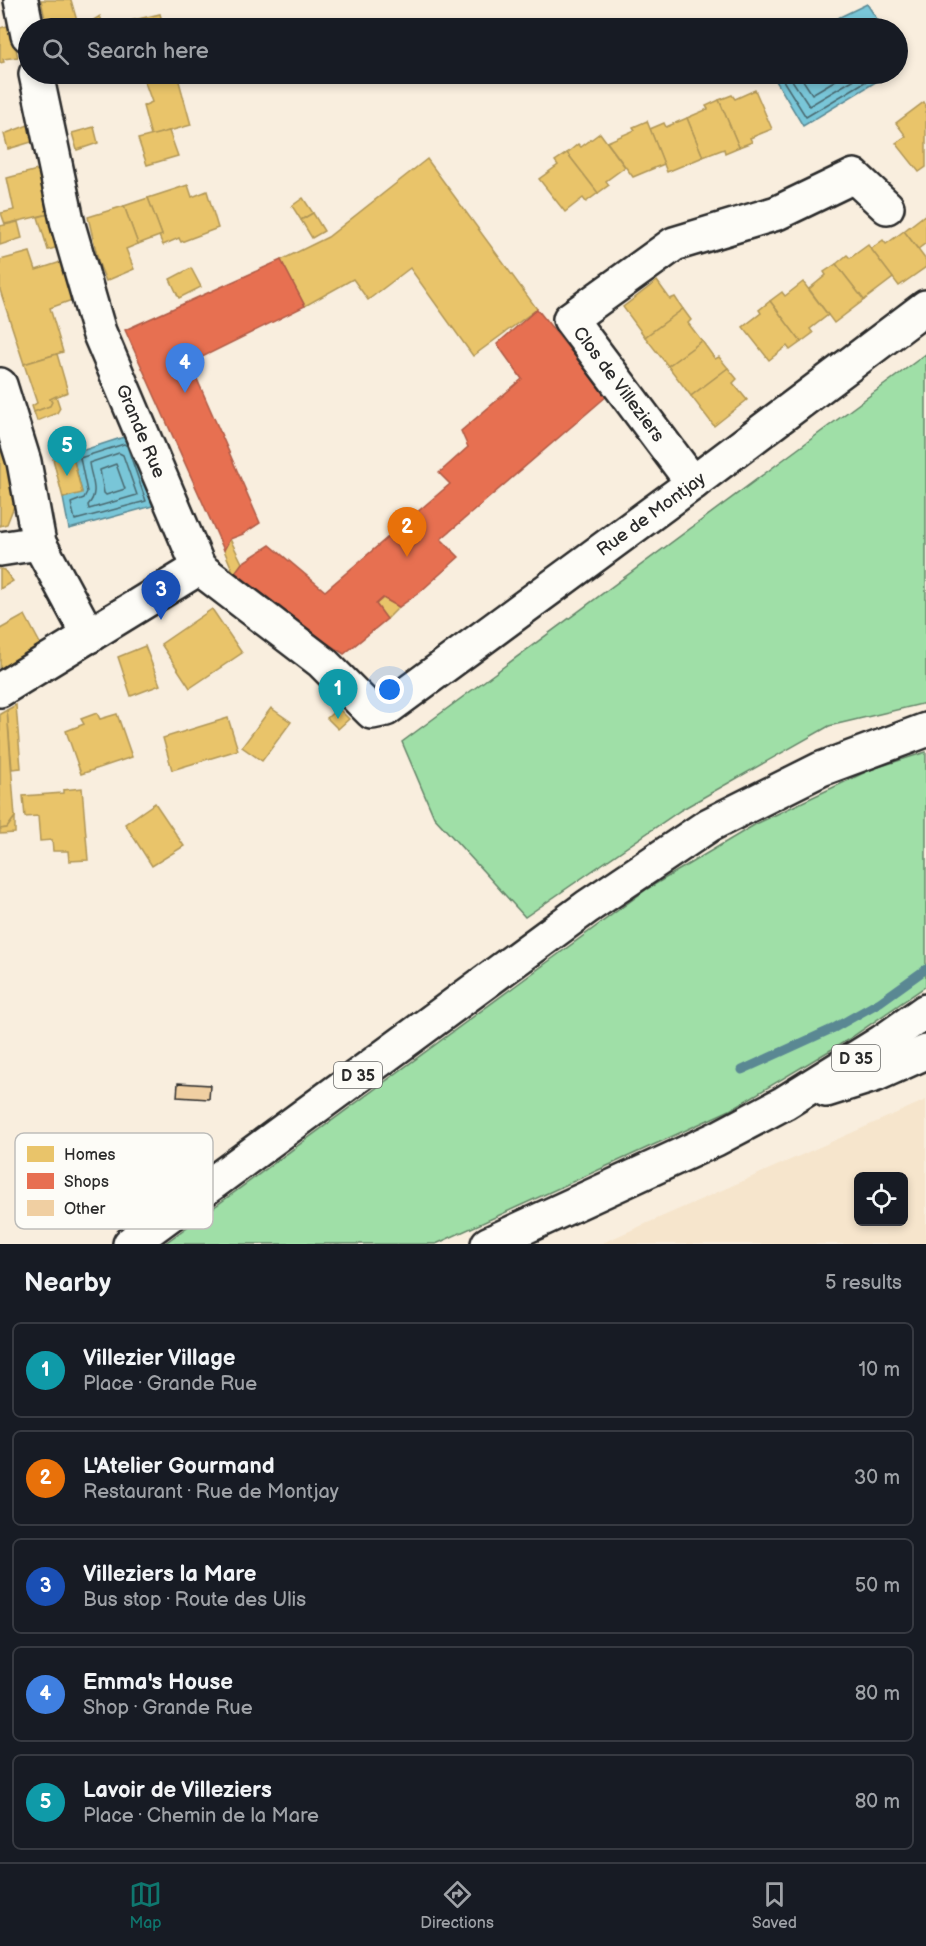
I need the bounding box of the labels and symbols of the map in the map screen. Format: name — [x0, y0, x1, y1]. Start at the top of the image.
street label: Clos de Villeziers — [568, 323, 669, 446]
pin: 4 — [166, 344, 204, 393]
street label: Grande Rue — [111, 381, 170, 481]
pin: 5 — [48, 426, 86, 476]
street label: Rue de Montjay — [593, 468, 710, 561]
pin: 2 — [388, 508, 426, 557]
pin: 3 — [142, 570, 180, 620]
pin: 1 — [318, 670, 358, 719]
your location — [375, 675, 404, 704]
road number: D 35 — [832, 1045, 880, 1071]
road number: D 35 — [334, 1062, 382, 1088]
legend — [15, 1133, 213, 1229]
text: Homes — [64, 1146, 116, 1165]
text: Shops — [64, 1173, 109, 1192]
text: Other — [64, 1200, 105, 1219]

